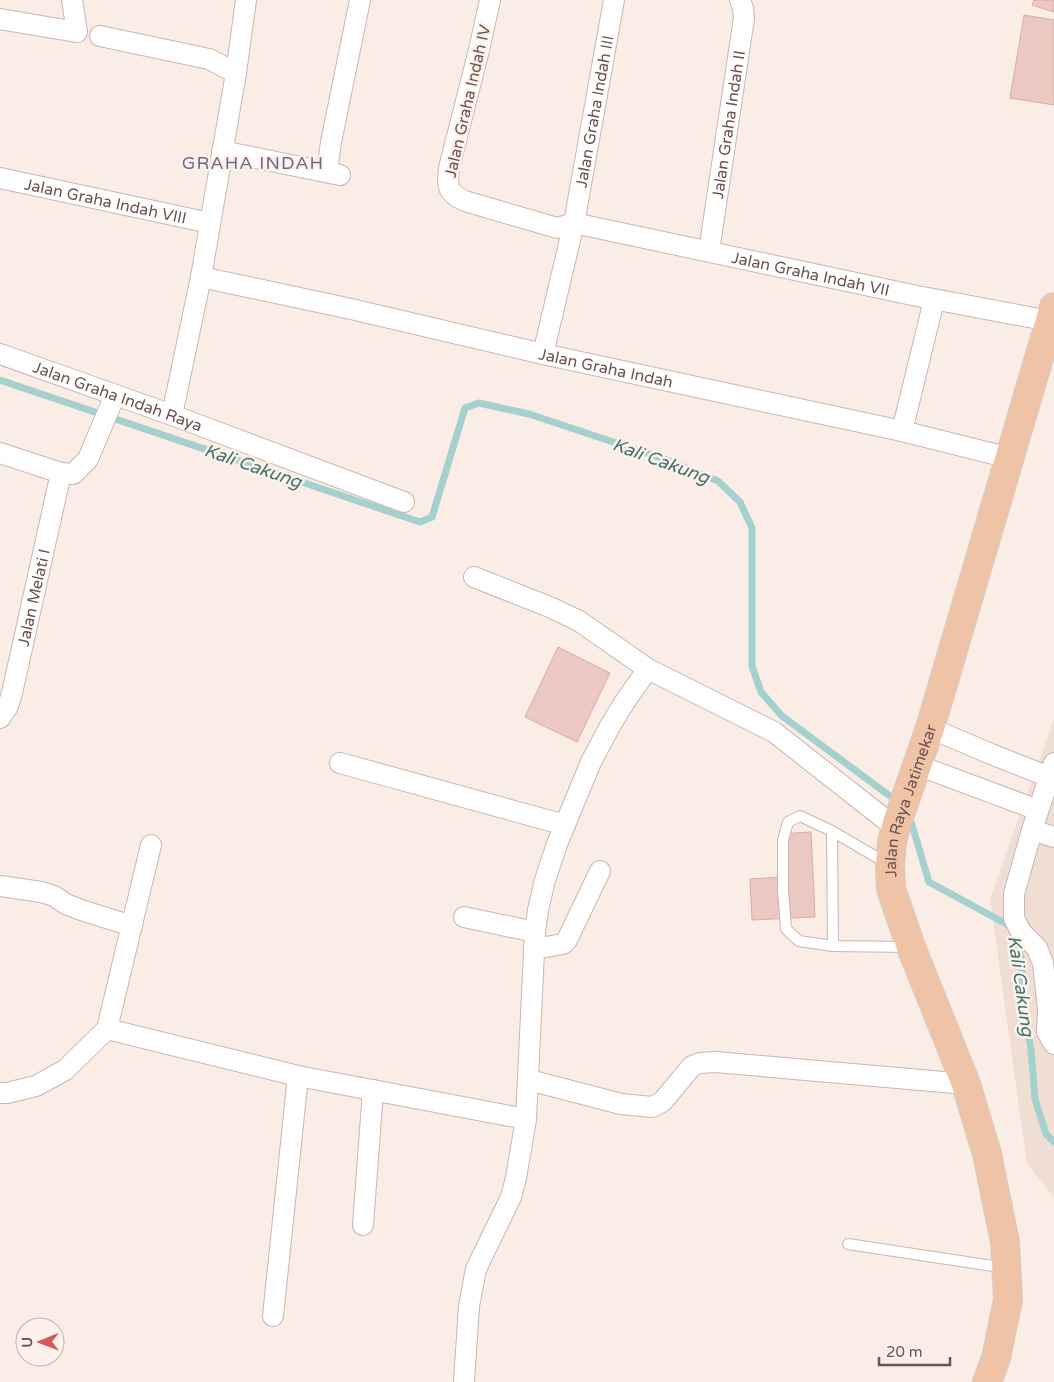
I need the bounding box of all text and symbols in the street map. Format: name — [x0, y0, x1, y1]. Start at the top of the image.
street label: Jalan Graha Indah IV — [441, 23, 495, 180]
street label: Jalan Graha Indah III — [572, 34, 618, 189]
street label: Jalan Graha Indah II — [708, 49, 750, 200]
district label: GRAHA INDAH — [182, 152, 324, 174]
street label: Jalan Graha Indah VIII — [22, 174, 188, 229]
street label: Jalan Graha Indah VII — [730, 248, 891, 301]
street label: Jalan Graha Indah — [537, 344, 675, 393]
street label: Jalan Graha Indah Raya — [30, 357, 205, 436]
water label: Kali Cakung — [610, 433, 714, 489]
water label: Kali Cakung — [201, 439, 306, 493]
street label: Jalan Melati I — [14, 547, 55, 648]
street label: Jalan Raya Jatimekar — [881, 721, 942, 878]
water label: Kali Cakung — [1003, 934, 1039, 1039]
north arrow — [15, 1317, 65, 1367]
scale bar — [879, 1334, 950, 1366]
text: U — [19, 1337, 36, 1348]
text: 20 m — [886, 1343, 923, 1361]

